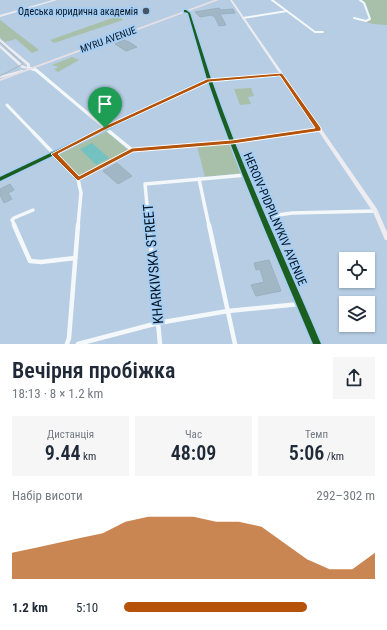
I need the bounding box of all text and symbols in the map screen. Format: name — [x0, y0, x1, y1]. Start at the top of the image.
place label: Одеська юридична академія — [18, 6, 138, 17]
marker: Одеська юридична академія — [141, 6, 151, 16]
street label: MYRU AVENUE — [79, 24, 138, 55]
pin — [88, 87, 122, 128]
icon: arrive — [94, 93, 116, 115]
street label: HEROIV-PIDPILNYKIV AVENUE — [241, 150, 309, 288]
street label: KHARKIVSKA STREET — [140, 203, 166, 325]
map controls — [339, 252, 375, 332]
button: locate — [339, 252, 375, 288]
button: layers — [339, 296, 375, 332]
button: share — [333, 357, 375, 399]
text: Вечірня пробіжка — [12, 358, 175, 383]
text: 18:13 · 8 × 1.2 km — [12, 386, 103, 401]
text: Дистанція — [47, 428, 94, 441]
text: Час — [185, 428, 202, 441]
text: Темп — [305, 428, 328, 441]
text: 9.44 — [45, 441, 81, 465]
text: 48:09 — [171, 441, 216, 465]
text: 5:06 — [289, 441, 324, 465]
text: km — [81, 450, 96, 463]
text: /km — [324, 450, 344, 463]
text: Набір висоти — [12, 488, 83, 503]
text: 292–302 m — [316, 488, 375, 503]
text: 1.2 km — [12, 600, 48, 615]
text: 5:10 — [76, 600, 98, 615]

